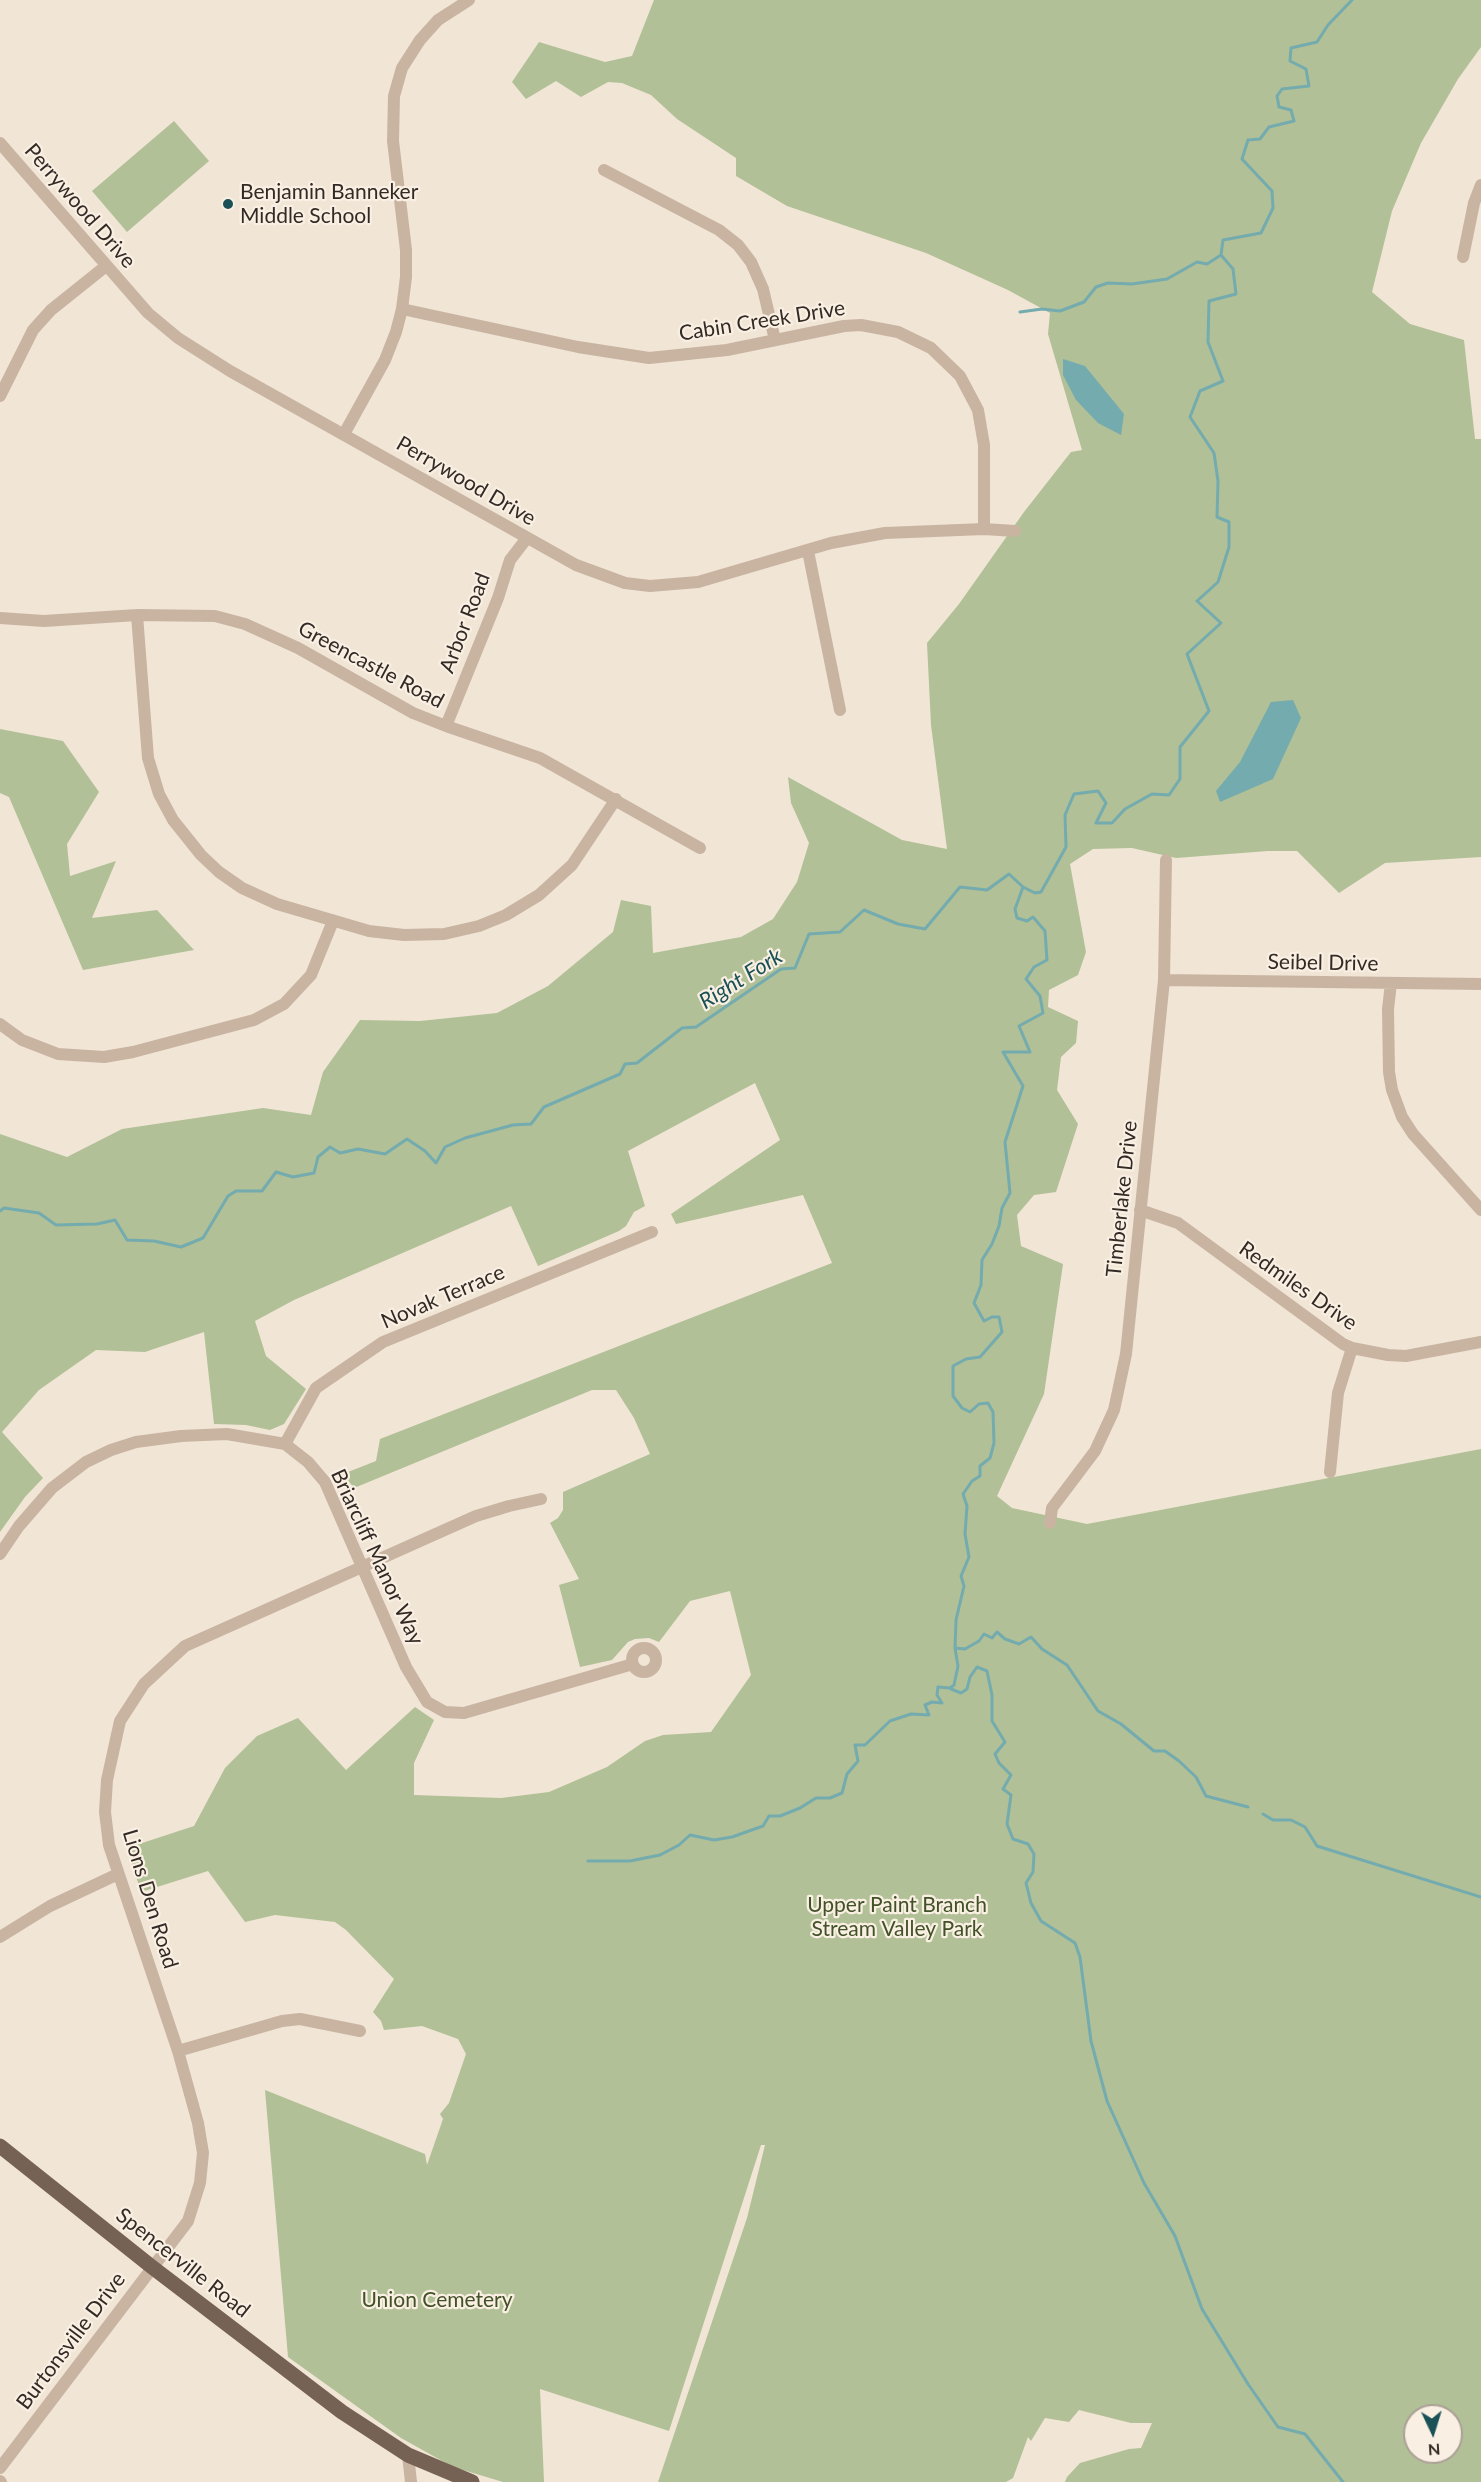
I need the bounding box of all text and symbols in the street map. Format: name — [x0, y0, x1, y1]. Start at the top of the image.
street label: Perrywood Drive — [19, 139, 141, 273]
place label: Benjamin Banneker Middle School — [240, 179, 418, 229]
marker: Benjamin Banneker Middle School — [221, 197, 235, 211]
street label: Cabin Creek Drive — [677, 295, 847, 347]
street label: Perrywood Drive — [392, 431, 540, 531]
street label: Arbor Road — [434, 569, 496, 677]
street label: Greencastle Road — [294, 616, 448, 714]
water label: Right Fork — [695, 943, 787, 1015]
street label: Seibel Drive — [1267, 949, 1379, 977]
street label: Timberlake Drive — [1101, 1120, 1143, 1278]
street label: Redmiles Drive — [1234, 1236, 1362, 1336]
street label: Novak Terrace — [377, 1260, 509, 1334]
street label: Briarcliff Manor Way — [325, 1465, 429, 1649]
street label: Lions Den Road — [117, 1826, 183, 1972]
park label: Upper Paint Branch Stream Valley Park — [807, 1892, 987, 1942]
street label: Spencerville Road — [111, 2203, 255, 2323]
street label: Burtonsville Drive — [11, 2268, 131, 2414]
park label: Union Cemetery — [361, 2287, 513, 2313]
north arrow — [1403, 2404, 1463, 2464]
text: N — [1427, 2441, 1441, 2460]

